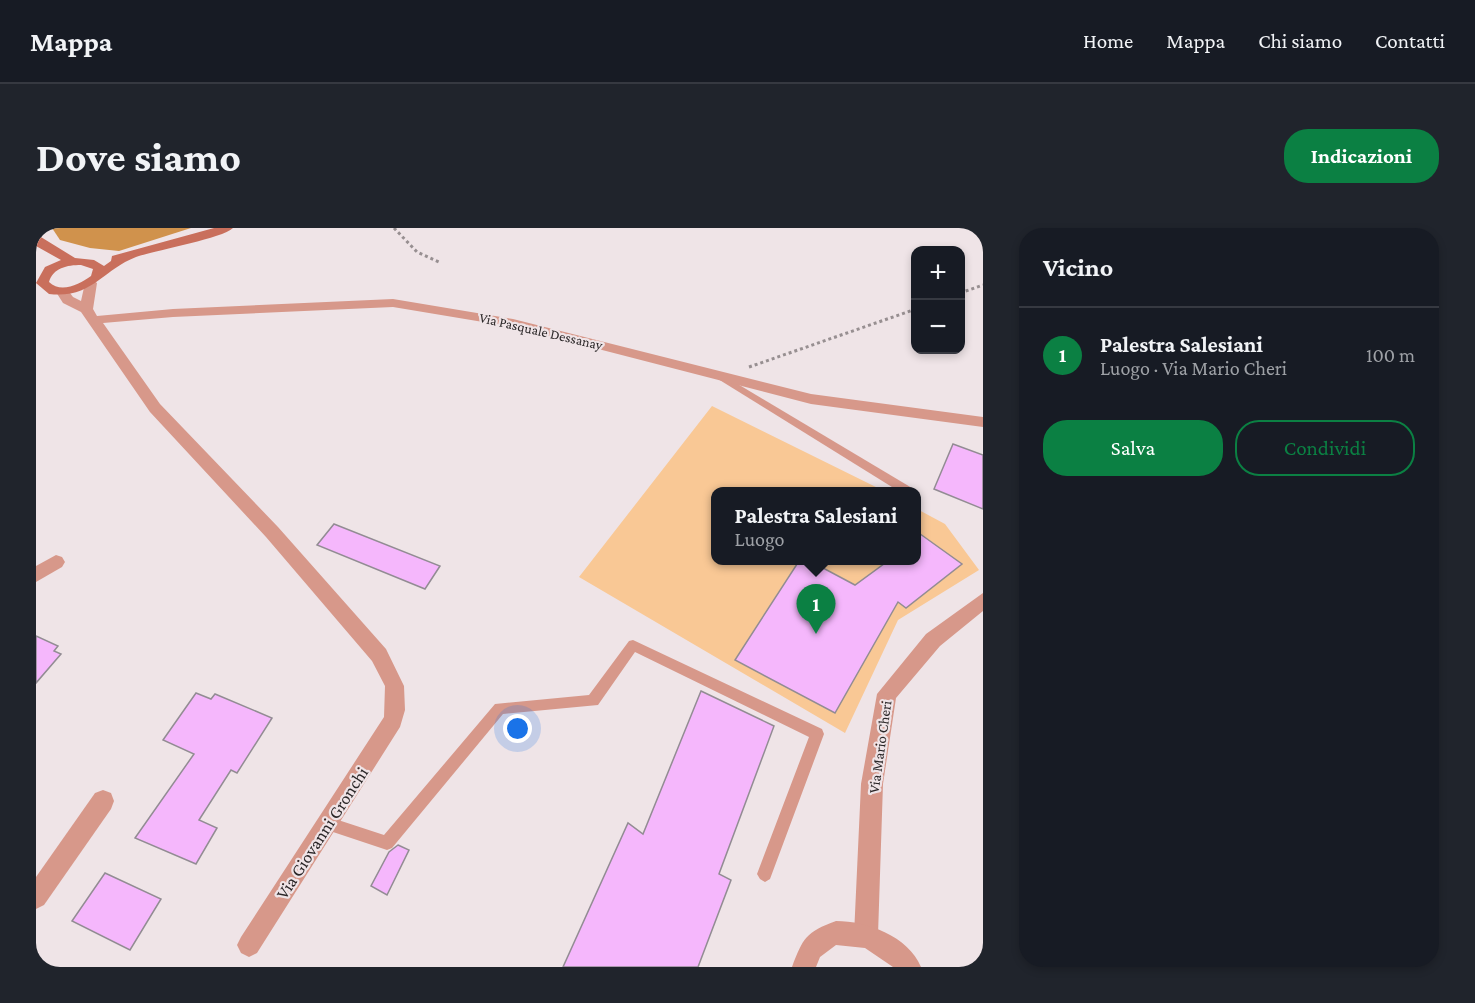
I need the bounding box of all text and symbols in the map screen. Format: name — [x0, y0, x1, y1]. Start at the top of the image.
text: Mappa — [30, 26, 113, 57]
text: Home — [1083, 29, 1133, 53]
text: Mappa — [1166, 29, 1225, 53]
text: Chi siamo — [1258, 29, 1342, 53]
text: Contatti — [1375, 29, 1445, 53]
button: Indicazioni — [1284, 129, 1439, 183]
text: Dove siamo — [36, 133, 241, 180]
map controls — [911, 246, 965, 354]
button: + — [911, 246, 965, 300]
text: Vicino — [1043, 253, 1113, 282]
button: − — [911, 300, 965, 354]
street label: Via Pasquale Dessanay — [478, 309, 605, 353]
text: Palestra Salesiani — [1100, 332, 1263, 357]
text: 1 — [1059, 344, 1066, 366]
text: 100 m — [1366, 344, 1415, 366]
text: Luogo · Via Mario Cheri — [1100, 357, 1287, 379]
button: Salva — [1043, 420, 1223, 476]
button: Condividi — [1235, 420, 1415, 476]
popup — [711, 487, 921, 565]
text: Palestra Salesiani — [735, 503, 897, 528]
text: Luogo — [735, 528, 784, 550]
pin: 1 — [796, 584, 836, 634]
street label: Via Mario Cheri — [866, 699, 894, 794]
your location — [503, 714, 532, 743]
street label: Via Giovanni Gronchi — [272, 763, 372, 903]

